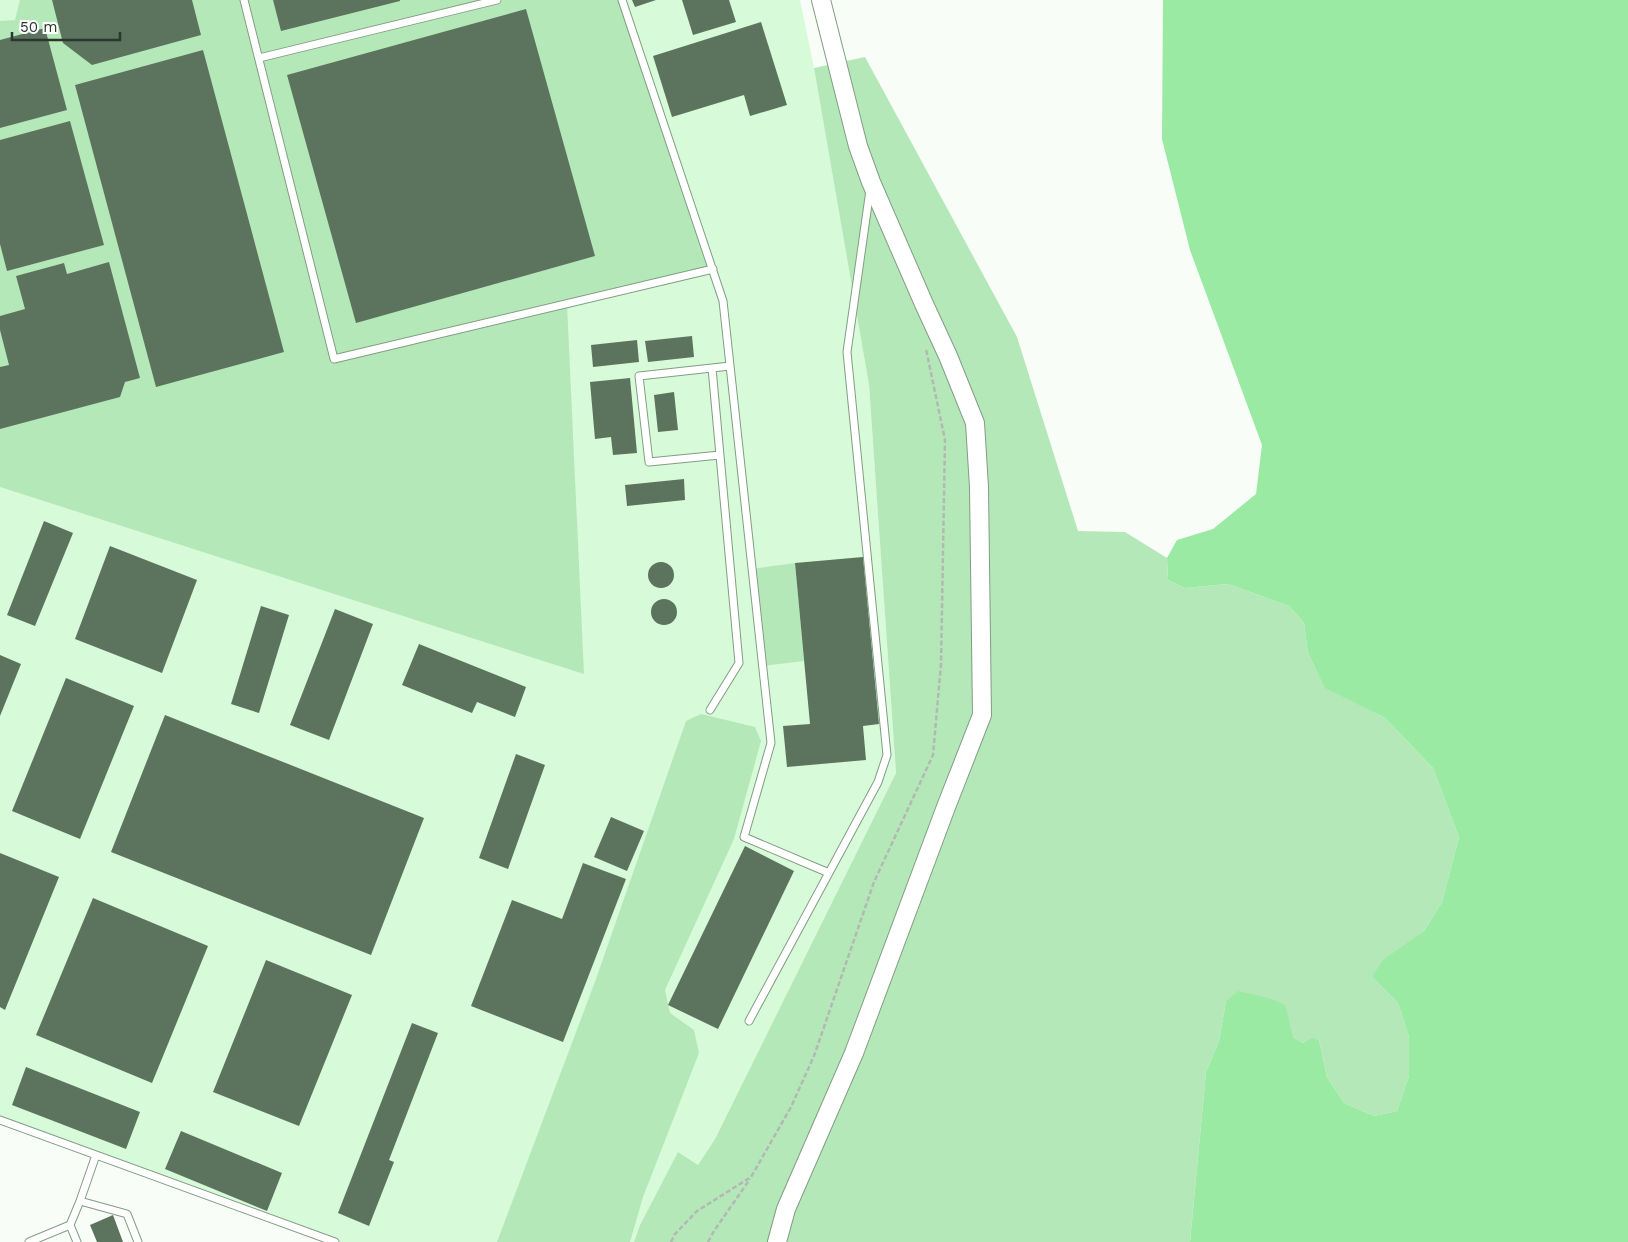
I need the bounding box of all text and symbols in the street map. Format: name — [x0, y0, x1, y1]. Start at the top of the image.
scale bar — [12, 10, 120, 42]
text: 50 m — [20, 18, 57, 36]

